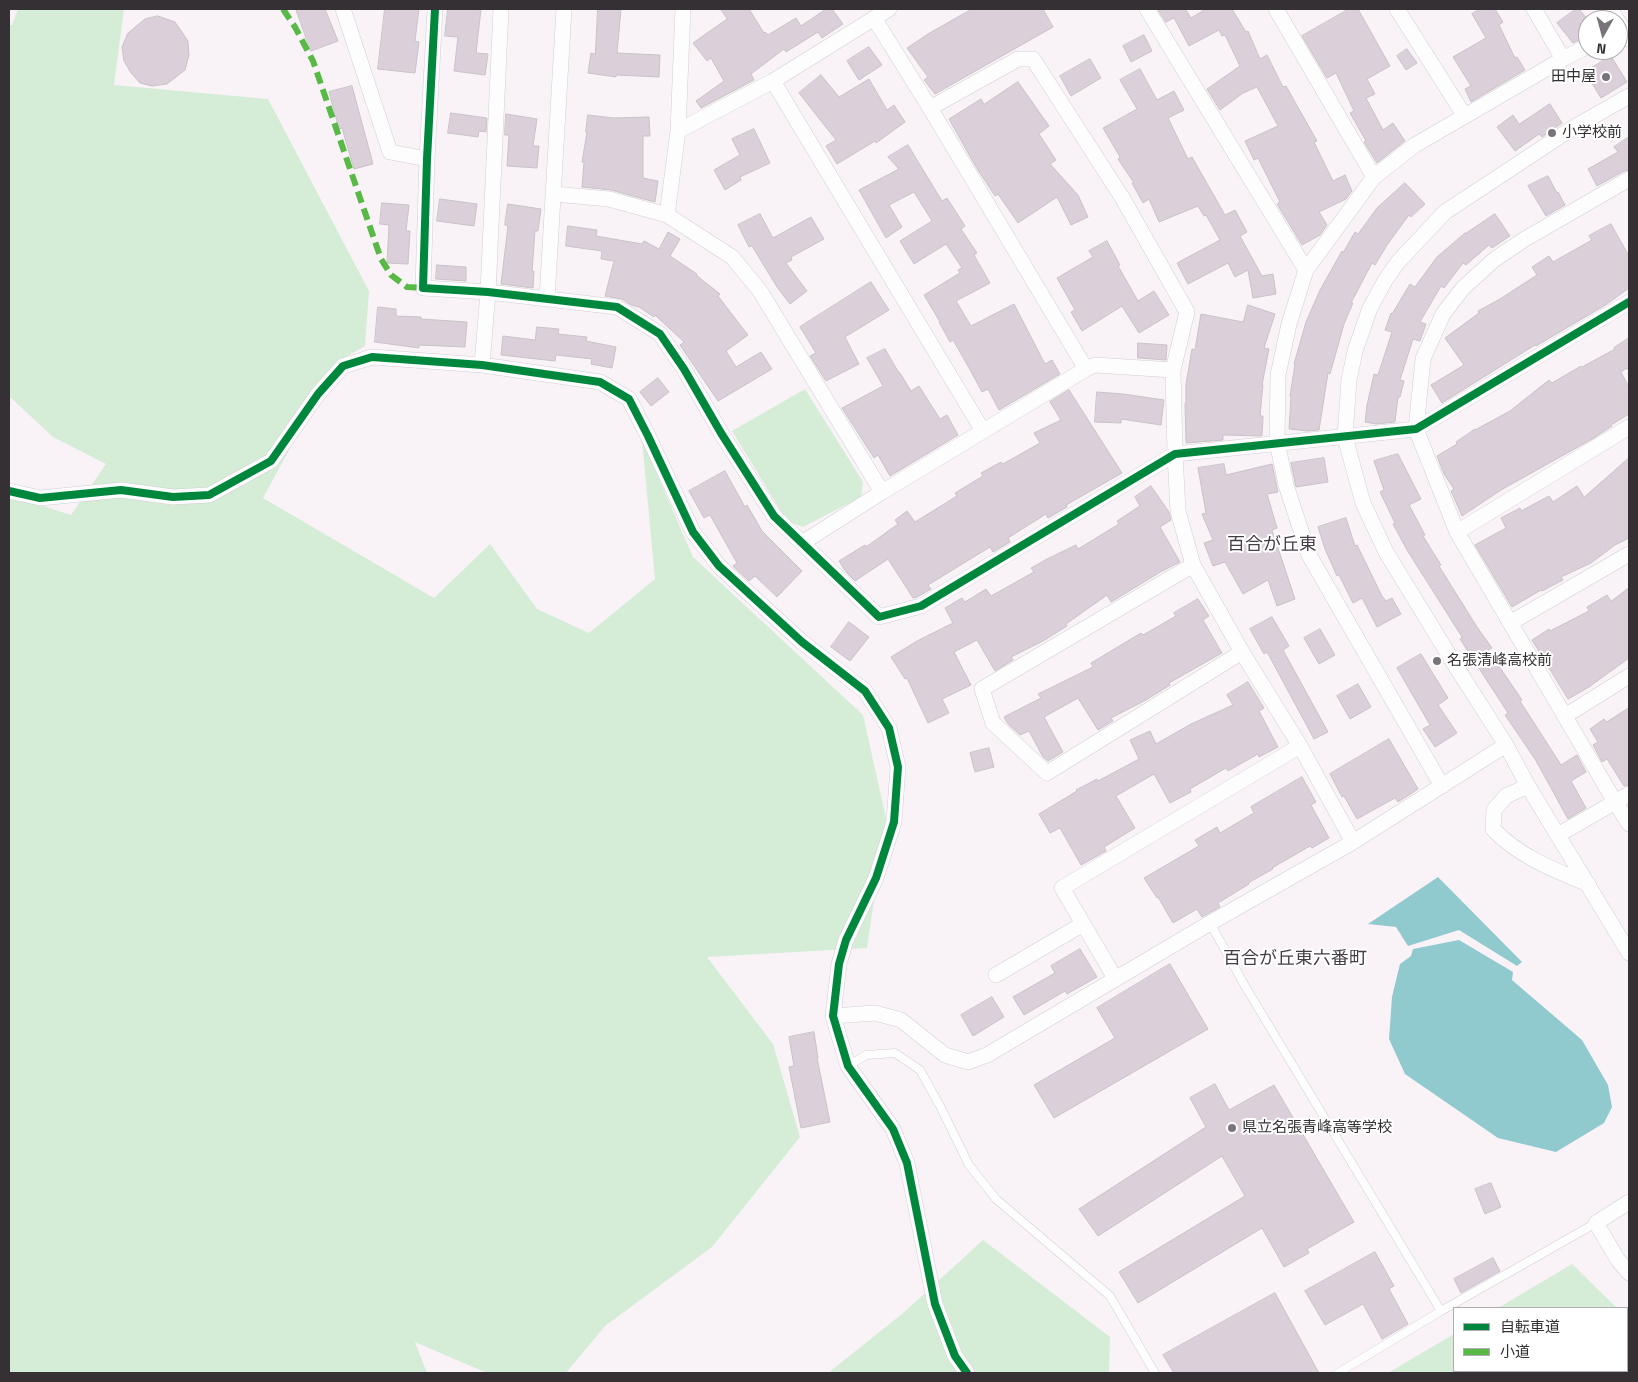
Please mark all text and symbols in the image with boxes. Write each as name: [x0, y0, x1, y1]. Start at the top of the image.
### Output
north arrow: [1578, 10, 1628, 60]
text: N: [1595, 38, 1607, 60]
place label: 田中屋: [1551, 68, 1596, 86]
marker: 田中屋: [1600, 71, 1612, 83]
place label: 小学校前: [1562, 124, 1622, 142]
marker: 小学校前: [1546, 127, 1558, 139]
district label: 百合が丘東: [1227, 535, 1317, 557]
place label: 名張清峰高校前: [1447, 652, 1552, 670]
marker: 名張清峰高校前: [1431, 655, 1443, 667]
district label: 百合が丘東六番町: [1223, 949, 1367, 971]
place label: 県立名張青峰高等学校: [1242, 1119, 1392, 1137]
marker: 県立名張青峰高等学校: [1226, 1122, 1238, 1134]
legend: [1453, 1307, 1628, 1372]
text: 自転車道: [1500, 1315, 1560, 1338]
text: 小道: [1500, 1340, 1530, 1363]

